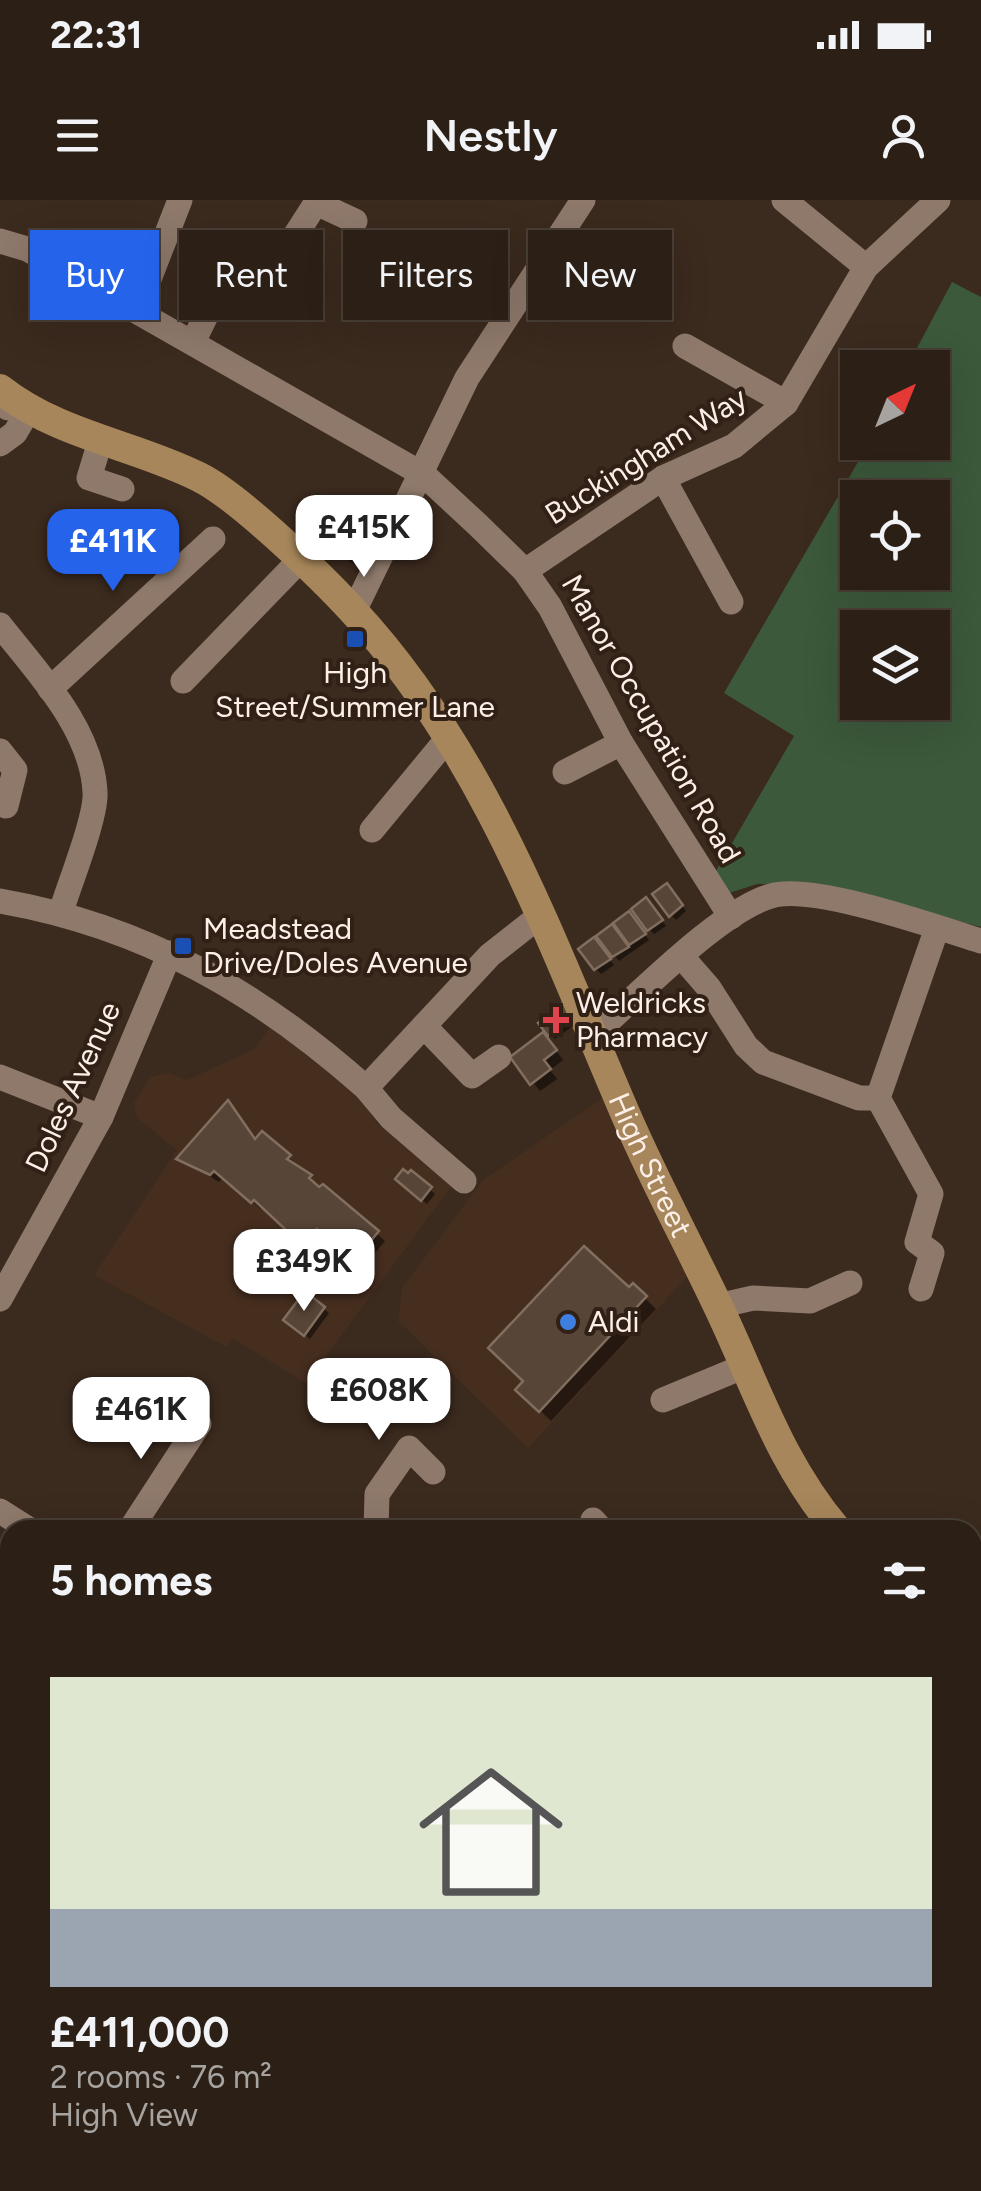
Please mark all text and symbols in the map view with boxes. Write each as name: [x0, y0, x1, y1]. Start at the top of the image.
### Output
text: 22:31: [50, 12, 143, 58]
icon: menu: [50, 108, 105, 163]
text: Nestly: [424, 108, 557, 162]
icon: person: [876, 108, 931, 163]
chip: Buy: [30, 230, 159, 320]
chip: Rent: [179, 230, 323, 320]
chip: Filters: [343, 230, 508, 320]
chip: New: [528, 230, 672, 320]
north arrow: [840, 350, 950, 460]
map controls: [840, 350, 950, 720]
street label: Buckingham Way: [538, 379, 753, 532]
button: locate: [840, 480, 950, 590]
pin: £415K: [294, 495, 434, 580]
text: £415K: [318, 508, 410, 546]
pin: £411K: [43, 509, 183, 594]
text: £411K: [69, 522, 157, 560]
street label: Manor Occupation Road: [554, 568, 749, 870]
button: layers: [840, 610, 950, 720]
marker: High Street/Summer Lane: [344, 628, 366, 650]
place label: High Street/Summer Lane: [215, 654, 495, 725]
place label: Meadstead Drive/Doles Avenue: [203, 910, 468, 981]
marker: Meadstead Drive/Doles Avenue: [172, 935, 194, 957]
place label: Weldricks Pharmacy: [576, 984, 708, 1055]
street label: Doles Avenue: [17, 996, 128, 1178]
marker: Weldricks Pharmacy: [545, 1009, 567, 1031]
street label: High Street: [601, 1087, 700, 1243]
pin: £349K: [234, 1229, 374, 1314]
text: £349K: [256, 1242, 352, 1280]
place label: Aldi: [588, 1303, 639, 1340]
marker: Aldi: [557, 1311, 579, 1333]
pin: £608K: [309, 1358, 449, 1443]
text: £608K: [329, 1371, 429, 1409]
pin: £461K: [71, 1377, 211, 1462]
text: £461K: [95, 1390, 187, 1428]
icon: filters: [877, 1553, 932, 1608]
text: 5 homes: [50, 1555, 212, 1606]
icon: home: [401, 1742, 581, 1922]
text: £411,000: [50, 2007, 229, 2058]
text: 2 rooms · 76 m²: [50, 2058, 272, 2096]
text: High View: [50, 2096, 198, 2134]

